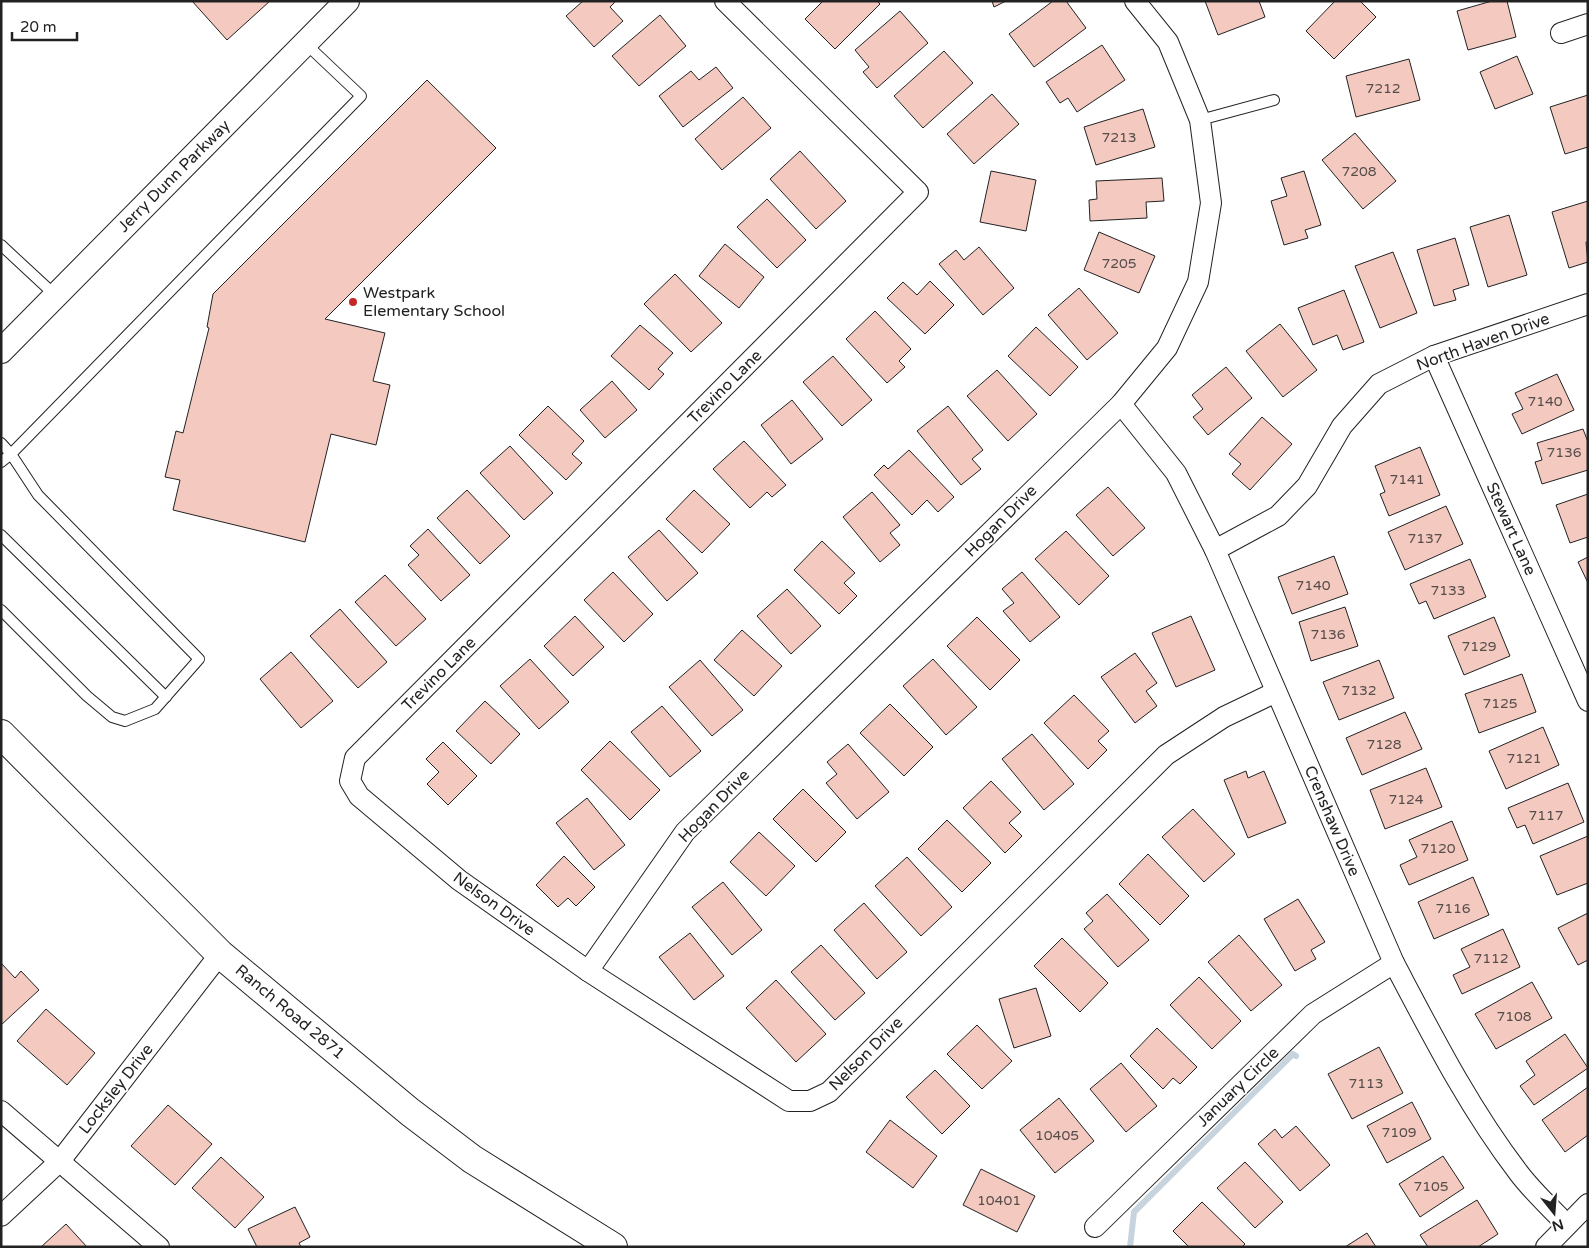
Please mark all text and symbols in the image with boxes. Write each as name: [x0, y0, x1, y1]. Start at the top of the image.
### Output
scale bar: [12, 10, 78, 42]
text: 20 m: [20, 18, 57, 36]
house number: 7212: [1365, 80, 1401, 97]
street label: Jerry Dunn Parkway: [114, 115, 235, 236]
house number: 7213: [1101, 129, 1137, 146]
house number: 7208: [1341, 163, 1377, 180]
house number: 7205: [1101, 255, 1137, 272]
place label: Westpark Elementary School: [363, 283, 505, 321]
marker: Westpark Elementary School: [347, 296, 359, 308]
street label: North Haven Drive: [1414, 309, 1552, 375]
street label: Trevino Lane: [684, 346, 766, 428]
house number: 7140: [1527, 393, 1563, 410]
house number: 7136: [1546, 444, 1582, 461]
house number: 7141: [1389, 471, 1425, 488]
street label: Stewart Lane: [1482, 479, 1540, 579]
street label: Hogan Drive: [961, 481, 1041, 561]
house number: 7137: [1407, 530, 1443, 547]
house number: 7140: [1295, 577, 1331, 594]
house number: 7133: [1430, 582, 1466, 599]
house number: 7136: [1310, 626, 1346, 643]
street label: Trevino Lane: [398, 633, 480, 715]
house number: 7129: [1461, 638, 1497, 655]
house number: 7132: [1341, 682, 1377, 699]
house number: 7125: [1482, 695, 1518, 712]
house number: 7128: [1366, 736, 1402, 753]
house number: 7121: [1506, 750, 1542, 767]
street label: Crenshaw Drive: [1300, 763, 1364, 879]
street label: Hogan Drive: [674, 765, 754, 847]
house number: 7124: [1388, 791, 1424, 808]
house number: 7117: [1528, 807, 1564, 824]
house number: 7120: [1420, 840, 1456, 857]
street label: Nelson Drive: [449, 868, 539, 940]
house number: 7116: [1435, 900, 1471, 917]
house number: 7112: [1473, 950, 1509, 967]
street label: Ranch Road 2871: [231, 960, 349, 1064]
house number: 7108: [1496, 1008, 1532, 1025]
street label: Nelson Drive: [825, 1013, 907, 1095]
street label: Locksley Drive: [75, 1040, 157, 1138]
street label: January Circle: [1193, 1043, 1283, 1131]
house number: 7113: [1348, 1075, 1384, 1092]
house number: 7109: [1381, 1124, 1417, 1141]
house number: 10405: [1035, 1127, 1079, 1144]
house number: 7105: [1413, 1178, 1449, 1195]
north arrow: [1529, 1188, 1579, 1238]
house number: 10401: [977, 1192, 1021, 1209]
text: N: [1550, 1215, 1566, 1235]

